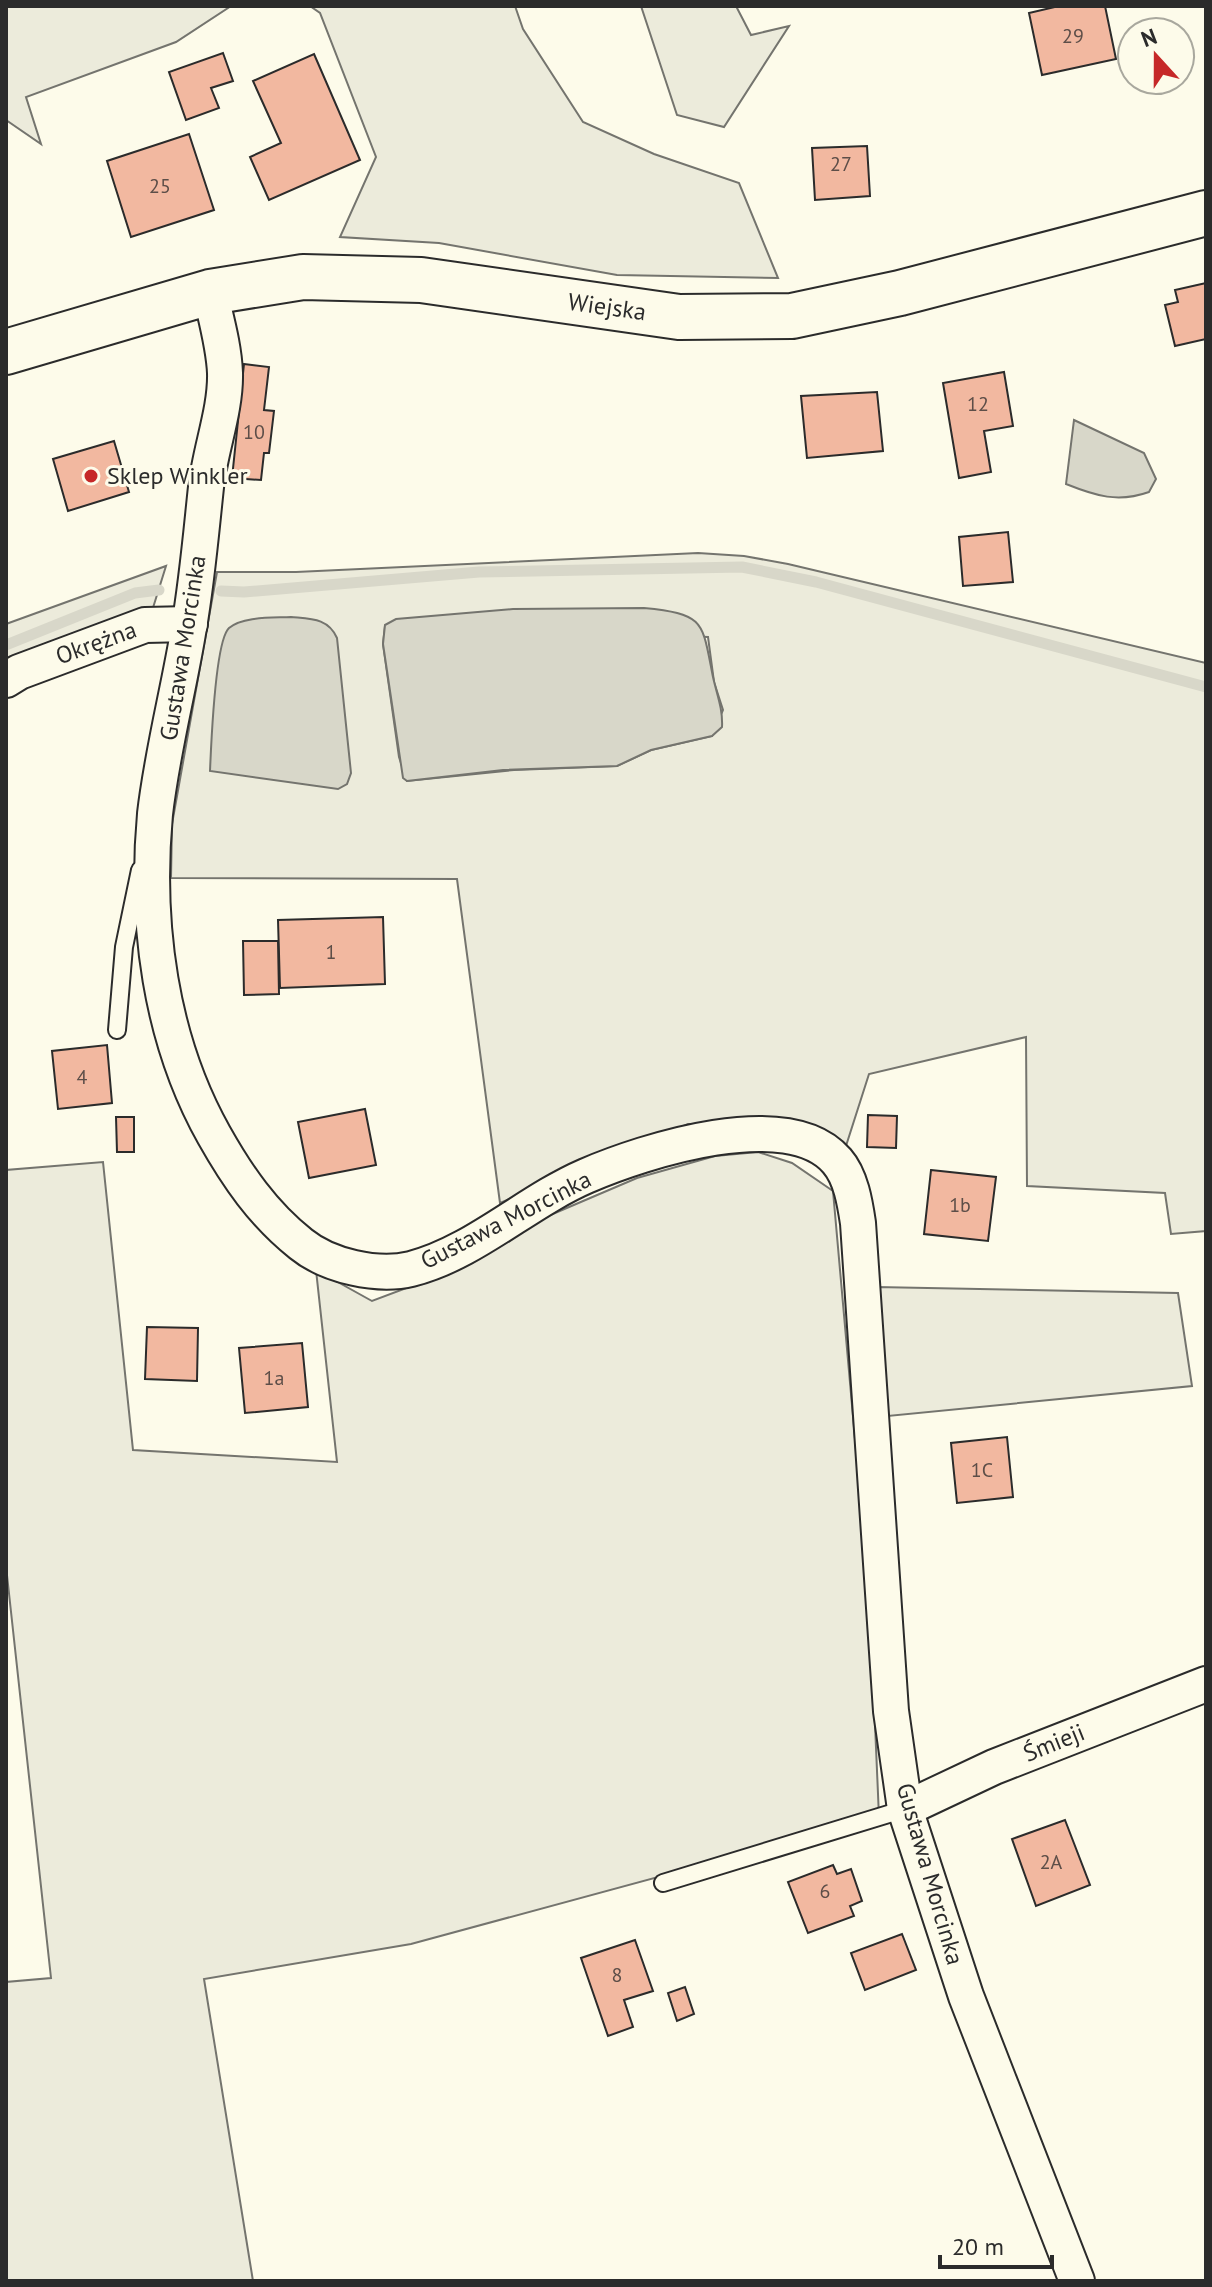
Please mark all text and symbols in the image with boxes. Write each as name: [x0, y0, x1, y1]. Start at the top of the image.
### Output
north arrow: [1116, 16, 1196, 96]
text: N: [1137, 22, 1161, 53]
house number: 29: [1062, 23, 1084, 49]
house number: 27: [830, 151, 852, 177]
house number: 25: [149, 173, 171, 199]
street label: Wiejska: [566, 286, 648, 327]
house number: 12: [967, 391, 989, 417]
house number: 10: [243, 419, 265, 445]
place label: Sklep Winkler: [107, 460, 248, 491]
marker: Sklep Winkler: [82, 467, 100, 485]
street label: Gustawa Morcinka: [153, 553, 212, 743]
street label: Okrężna: [51, 614, 140, 671]
house number: 1: [326, 939, 336, 965]
house number: 4: [77, 1064, 88, 1090]
street label: Gustawa Morcinka: [415, 1163, 596, 1276]
house number: 1b: [949, 1192, 971, 1218]
house number: 1a: [264, 1365, 284, 1391]
house number: 1C: [971, 1457, 993, 1483]
street label: Śmieji: [1018, 1716, 1089, 1769]
street label: Gustawa Morcinka: [890, 1779, 971, 1968]
house number: 2A: [1040, 1849, 1063, 1875]
house number: 6: [820, 1878, 830, 1904]
house number: 8: [612, 1962, 622, 1988]
scale bar: [940, 2219, 1052, 2269]
text: 20 m: [952, 2231, 1004, 2262]

